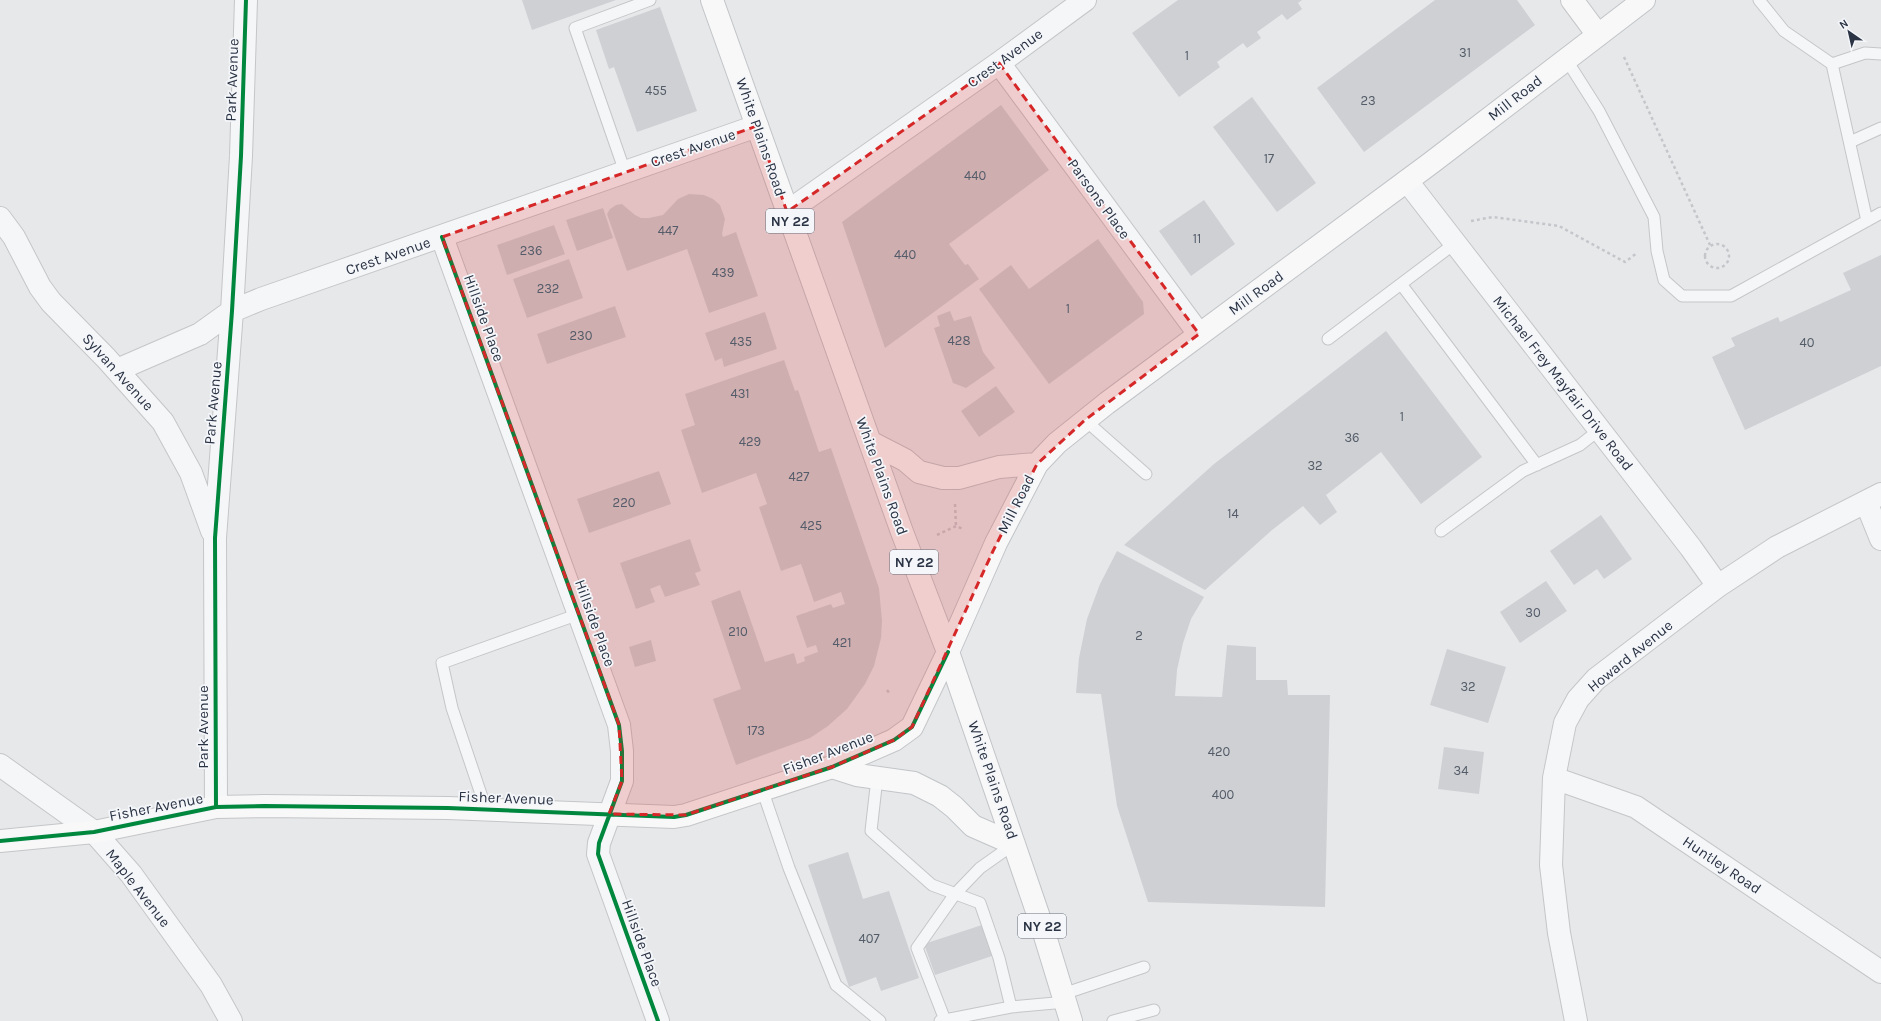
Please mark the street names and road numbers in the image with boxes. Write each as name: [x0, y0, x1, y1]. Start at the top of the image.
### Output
street label: Crest Avenue: [964, 25, 1046, 91]
street label: Park Avenue: [222, 38, 242, 122]
street label: Mill Road: [1484, 71, 1546, 125]
street label: White Plains Road: [732, 75, 790, 199]
street label: Crest Avenue: [648, 125, 738, 171]
street label: Parsons Place: [1064, 155, 1134, 243]
road number: NY 22: [766, 209, 814, 233]
street label: Crest Avenue: [343, 233, 433, 279]
street label: Mill Road: [1225, 267, 1287, 319]
street label: Hillside Place: [460, 272, 508, 364]
street label: Michael Frey Mayfair Drive Road: [1489, 292, 1637, 474]
street label: Sylvan Avenue: [79, 330, 157, 414]
street label: Park Avenue: [200, 361, 226, 445]
street label: White Plains Road: [852, 415, 912, 537]
street label: Mill Road: [994, 472, 1038, 536]
road number: NY 22: [890, 550, 938, 574]
street label: Hillside Place: [571, 577, 619, 669]
street label: Howard Avenue: [1584, 616, 1676, 696]
street label: Park Avenue: [194, 685, 212, 769]
street label: White Plains Road: [964, 718, 1022, 842]
street label: Fisher Avenue: [780, 728, 876, 778]
street label: Fisher Avenue: [458, 787, 554, 809]
street label: Fisher Avenue: [107, 789, 205, 825]
street label: Huntley Road: [1679, 832, 1765, 898]
street label: Maple Avenue: [102, 845, 174, 931]
street label: Hillside Place: [618, 897, 666, 989]
road number: NY 22: [1018, 914, 1066, 938]

